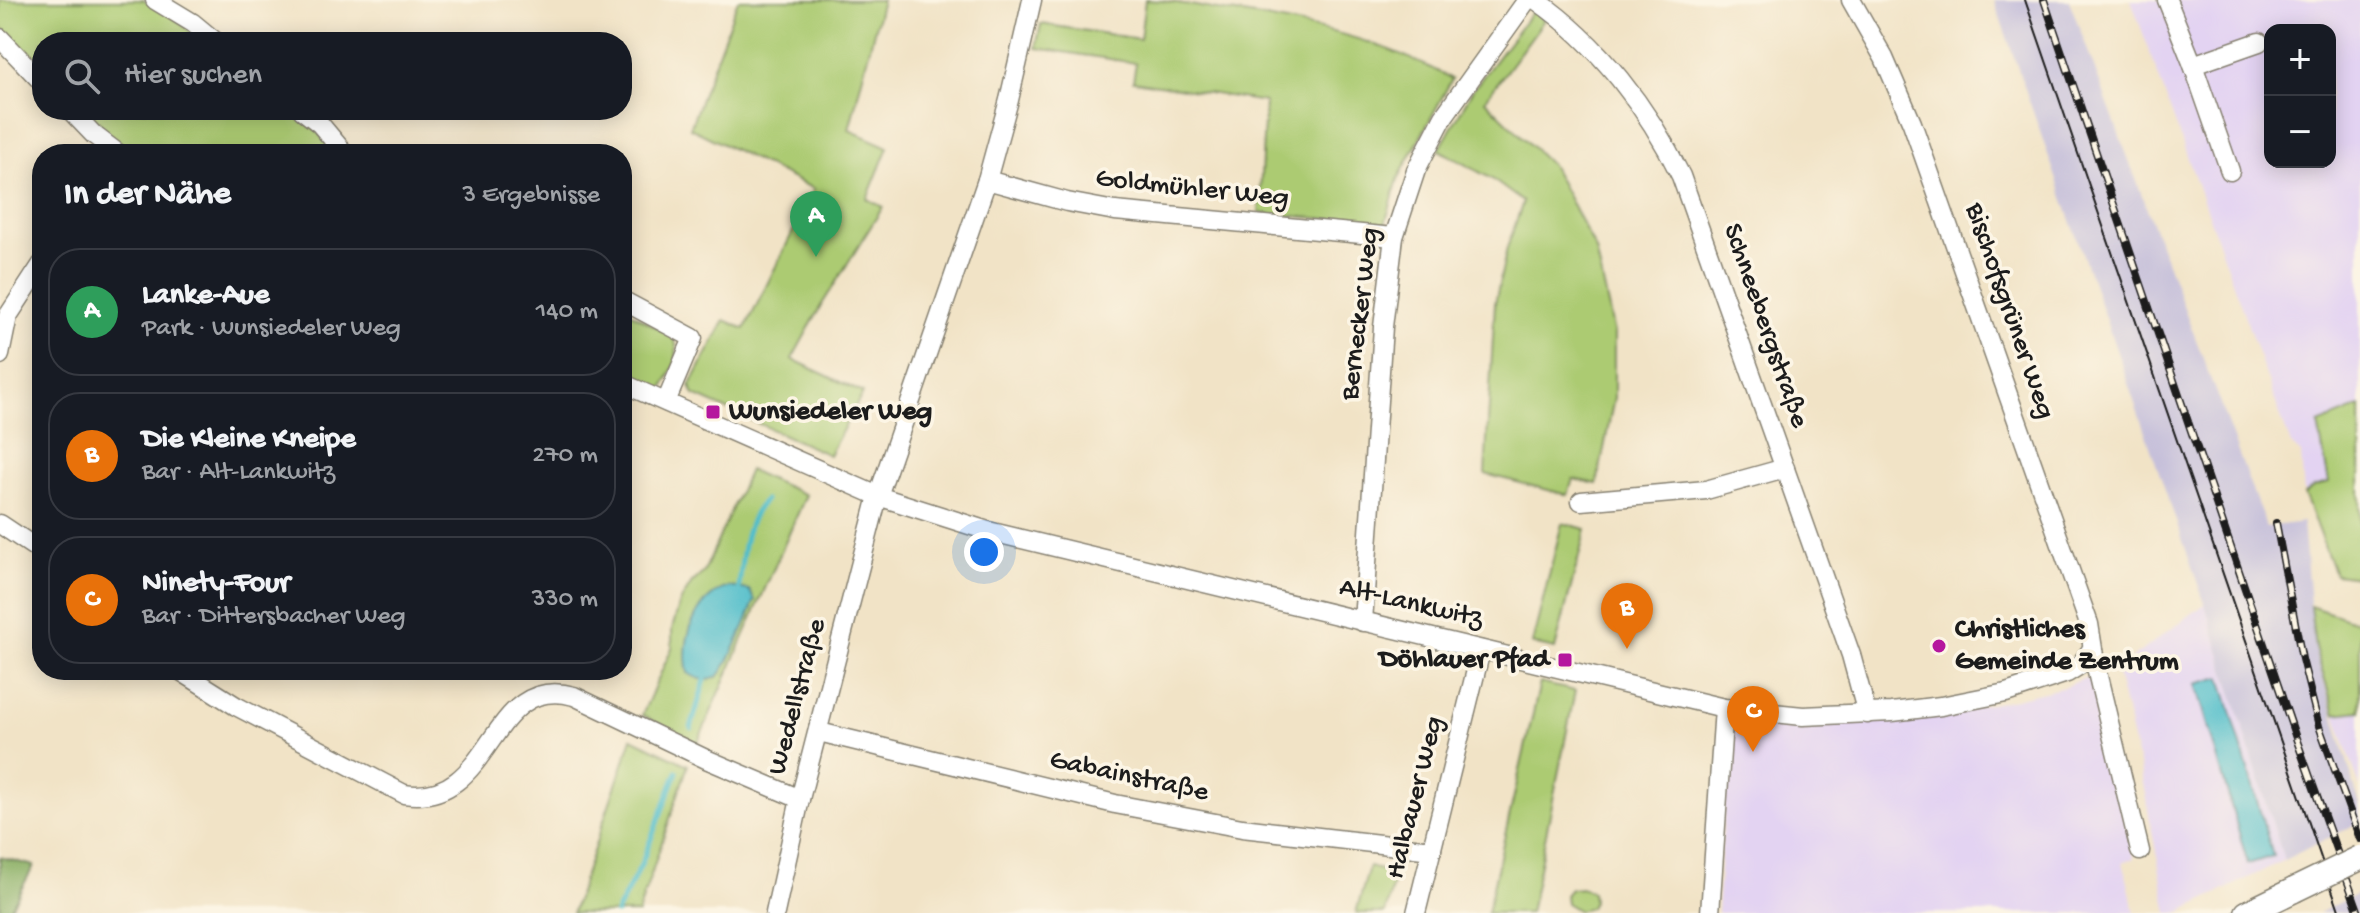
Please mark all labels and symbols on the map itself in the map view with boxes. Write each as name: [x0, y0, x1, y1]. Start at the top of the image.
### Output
street label: Goldmühler Weg: [1094, 162, 1290, 216]
pin: A: [790, 191, 842, 257]
street label: Bischofsgrüner Weg: [1956, 198, 2061, 423]
street label: Schneebergstraße: [1715, 220, 1816, 433]
street label: Bernecker Weg: [1334, 226, 1388, 403]
place label: Wunsiedeler Weg: [728, 396, 932, 429]
marker: Wunsiedeler Weg: [704, 403, 722, 421]
your location: [964, 532, 1004, 572]
street label: Alt-Lankwitz: [1336, 571, 1487, 637]
pin: B: [1601, 583, 1653, 649]
place label: Christliches Gemeinde Zentrum: [1955, 614, 2179, 679]
street label: Wedellstraße: [761, 615, 835, 779]
marker: Christliches Gemeinde Zentrum: [1930, 637, 1948, 655]
place label: Döhlauer Pfad: [1376, 644, 1552, 677]
marker: Döhlauer Pfad: [1556, 651, 1574, 669]
pin: C: [1727, 686, 1779, 752]
street label: Halbauer Weg: [1380, 713, 1452, 883]
street label: Gabainstraße: [1047, 744, 1212, 810]

